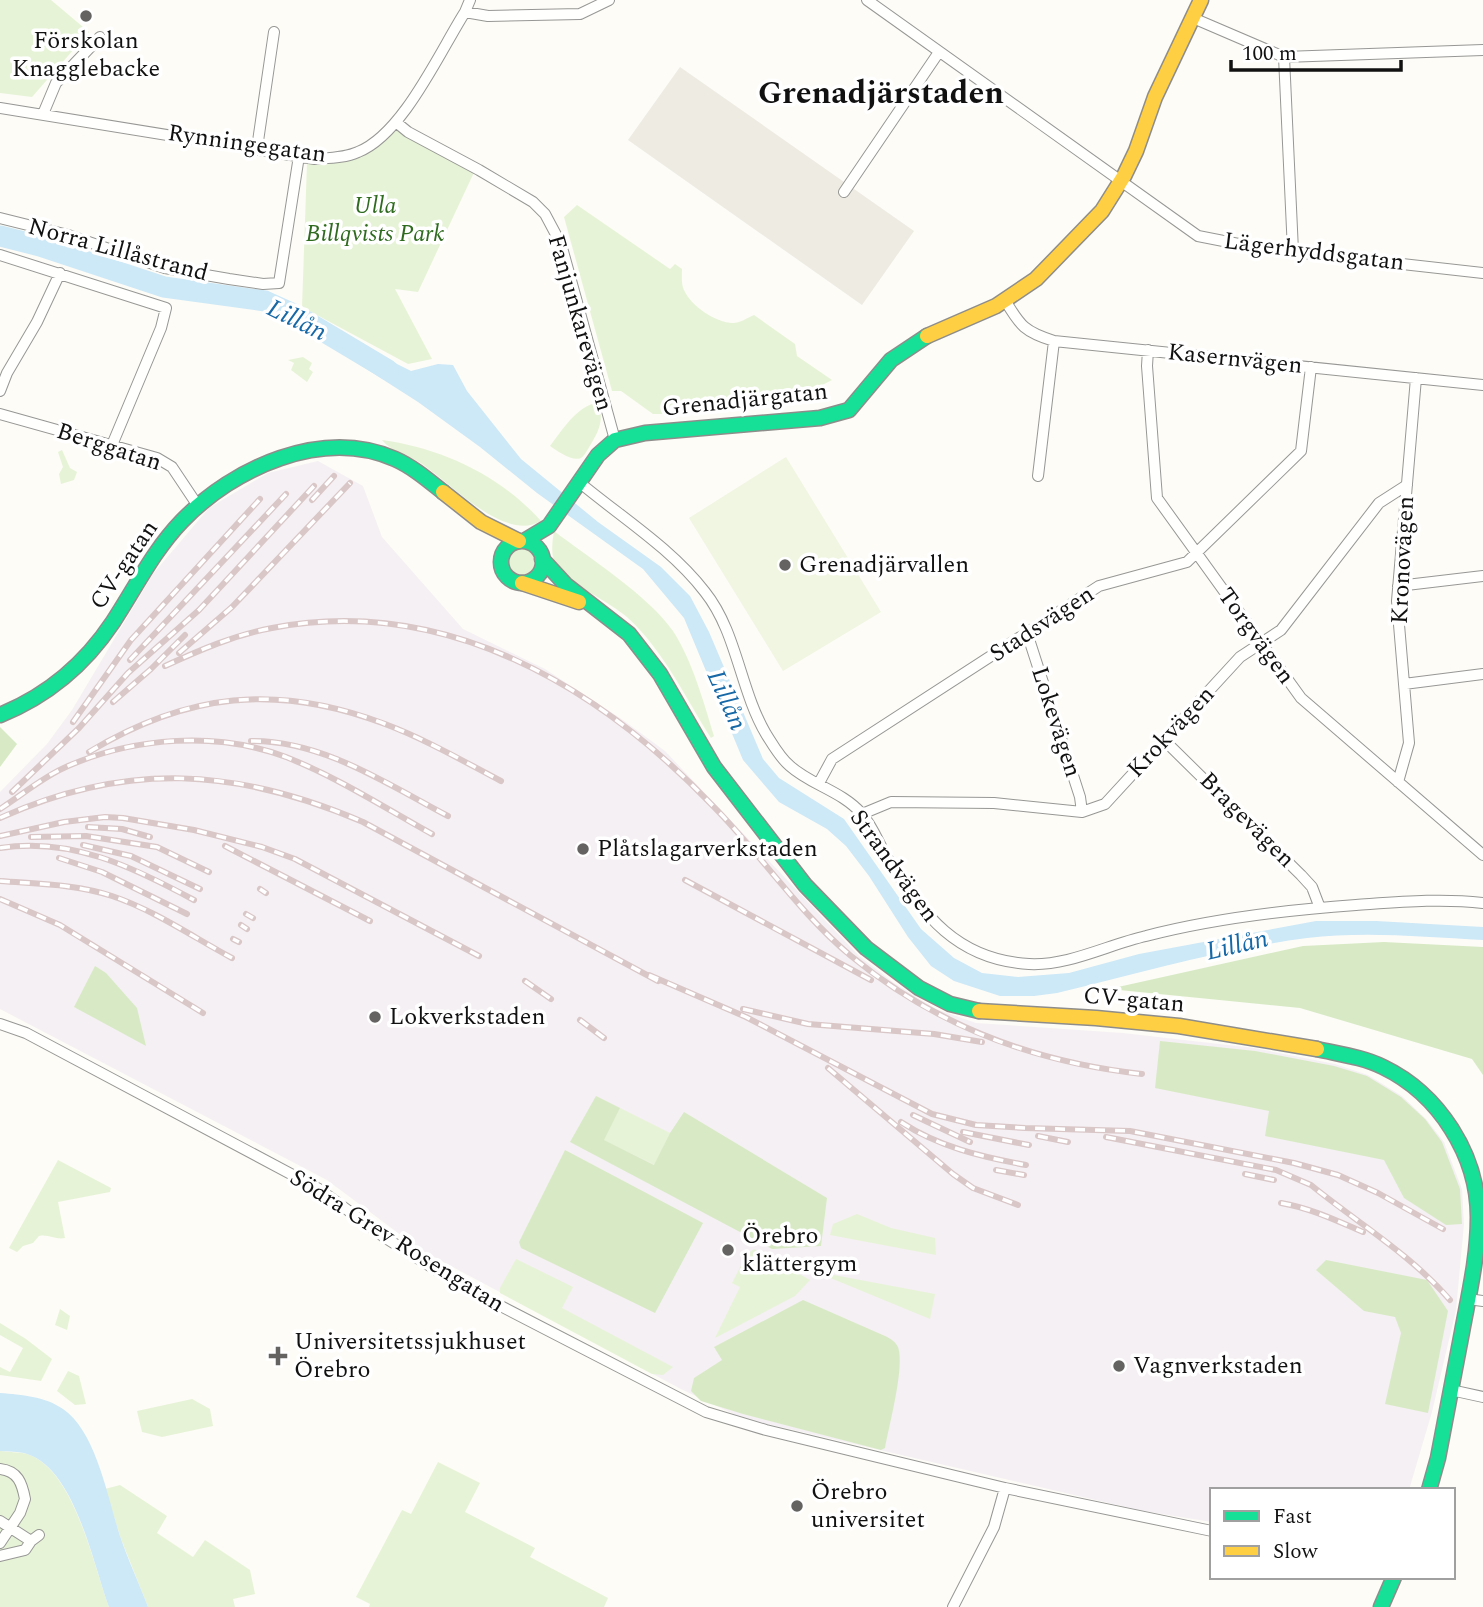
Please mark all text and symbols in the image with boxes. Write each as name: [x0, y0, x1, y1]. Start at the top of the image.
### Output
marker: Förskolan Knagglebacke: [78, 8, 94, 24]
place label: Förskolan Knagglebacke: [12, 23, 160, 87]
scale bar: [1231, 28, 1401, 72]
text: 100 m: [1242, 38, 1297, 70]
district label: Grenadjärstaden: [758, 69, 1004, 118]
street label: Rynningegatan: [165, 115, 329, 173]
park label: Ulla Billqvists Park: [305, 188, 445, 252]
street label: Norra Lillåstrand: [24, 209, 212, 291]
street label: Lägerhyddsgatan: [1222, 223, 1406, 281]
street label: Fanjunkarevägen: [538, 230, 622, 416]
water label: Lillån: [260, 288, 334, 352]
street label: Kasernvägen: [1166, 334, 1304, 384]
street label: Grenadjärgatan: [660, 373, 830, 427]
street label: Berggatan: [52, 413, 166, 481]
street label: Kronovägen: [1382, 495, 1424, 625]
street label: CV-gatan: [81, 513, 167, 617]
place label: Grenadjärvallen: [799, 547, 969, 583]
marker: Grenadjärvallen: [777, 557, 793, 573]
street label: Stadsvägen: [982, 577, 1102, 671]
street label: Torgvägen: [1208, 580, 1304, 692]
street label: Lokevägen: [1021, 662, 1091, 782]
water label: Lillån: [696, 663, 758, 737]
street label: Krokvägen: [1119, 678, 1223, 786]
street label: Bragevägen: [1191, 764, 1303, 876]
street label: Strandvägen: [841, 802, 947, 930]
place label: Plåtslagarverkstaden: [597, 831, 818, 867]
marker: Plåtslagarverkstaden: [575, 841, 591, 857]
water label: Lillån: [1202, 918, 1272, 972]
street label: CV-gatan: [1082, 978, 1186, 1022]
place label: Lokverkstaden: [389, 999, 545, 1035]
marker: Lokverkstaden: [367, 1009, 383, 1025]
street label: Södra Grev Rosengatan: [282, 1160, 512, 1322]
place label: Örebro klättergym: [742, 1218, 857, 1282]
marker: Örebro klättergym: [720, 1242, 736, 1258]
place label: Universitetssjukhuset Örebro: [294, 1324, 526, 1388]
marker: Universitetssjukhuset Örebro: [268, 1346, 288, 1366]
place label: Vagnverkstaden: [1133, 1348, 1303, 1384]
marker: Vagnverkstaden: [1111, 1358, 1127, 1374]
place label: Örebro universitet: [811, 1474, 925, 1538]
legend: [1210, 1488, 1455, 1579]
marker: Örebro universitet: [789, 1498, 805, 1514]
text: Fast: [1273, 1501, 1312, 1533]
text: Slow: [1273, 1536, 1319, 1568]

